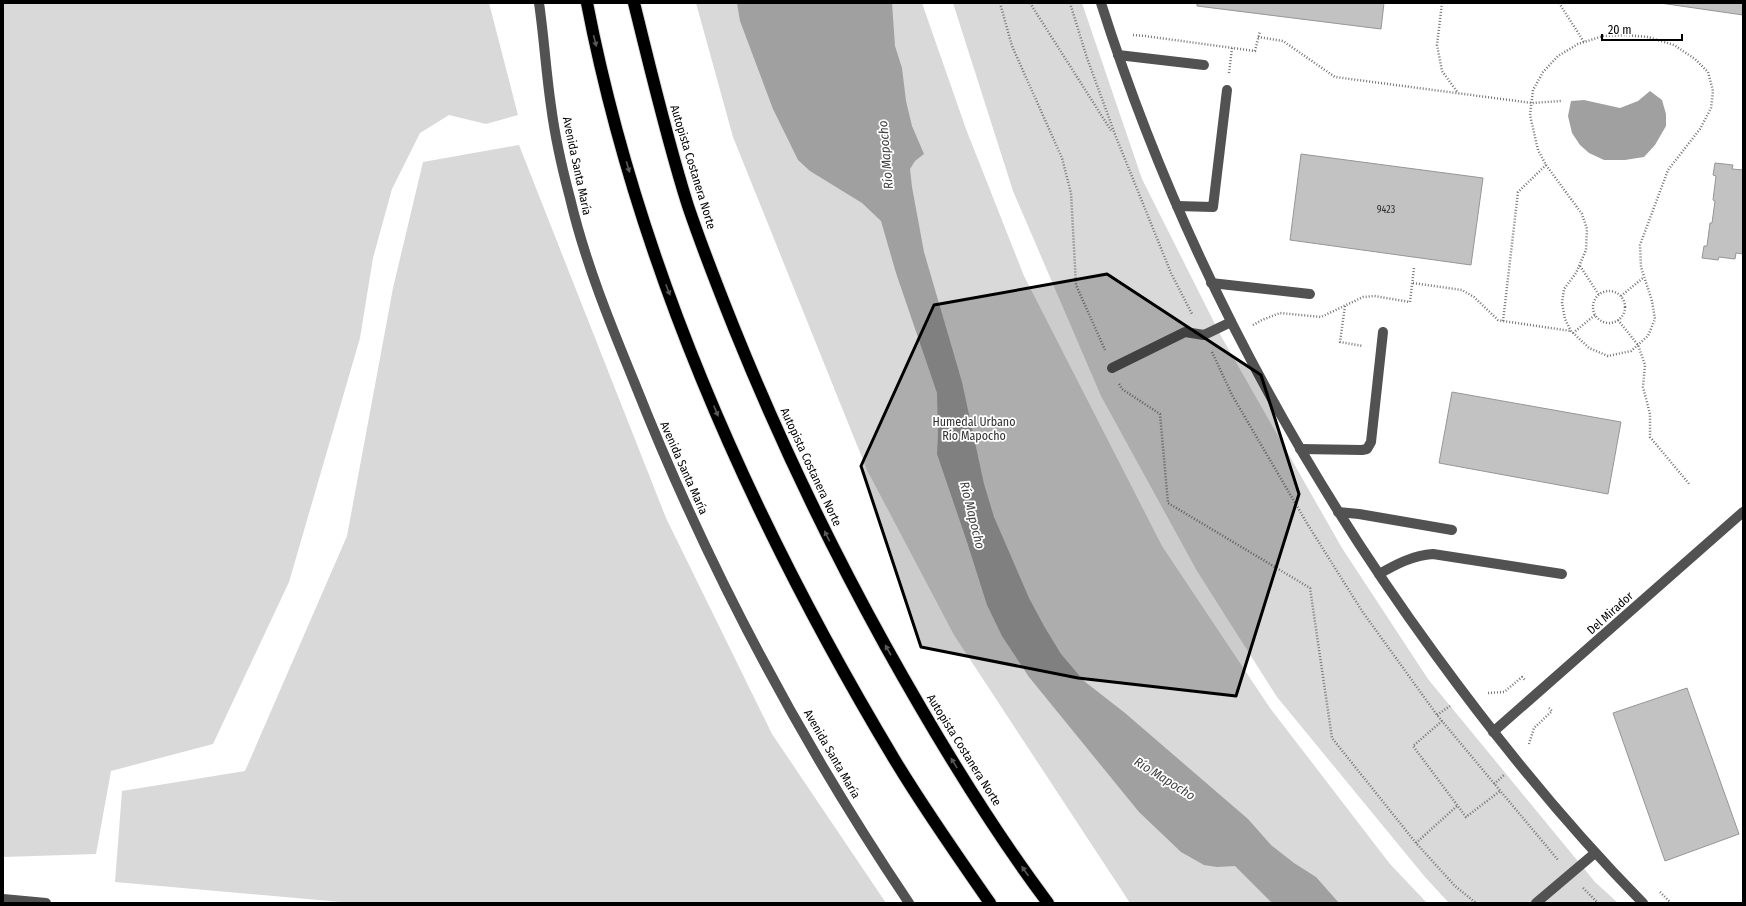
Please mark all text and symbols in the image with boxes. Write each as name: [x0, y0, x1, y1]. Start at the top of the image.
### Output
scale bar: [1602, 16, 1682, 42]
text: 20 m: [1608, 23, 1632, 37]
one-way arrow: [592, 35, 598, 47]
street label: Autopista Costanera Norte: [667, 103, 719, 231]
street label: Avenida Santa María: [560, 116, 594, 217]
water label: Río Mapocho: [875, 120, 896, 190]
one-way arrow: [625, 161, 631, 173]
house number: 9423: [1377, 204, 1396, 216]
one-way arrow: [666, 285, 672, 297]
one-way arrow: [713, 406, 719, 417]
street label: Autopista Costanera Norte: [777, 406, 845, 528]
park label: Humedal Urbano Río Mapocho: [933, 415, 1015, 443]
street label: Avenida Santa María: [657, 419, 711, 517]
water label: Río Mapocho: [957, 480, 988, 551]
one-way arrow: [824, 530, 830, 541]
street label: Del Mirador: [1584, 588, 1636, 637]
one-way arrow: [885, 645, 892, 656]
street label: Autopista Costanera Norte: [924, 692, 1004, 808]
street label: Avenida Santa María: [801, 707, 863, 801]
water label: Río Mapocho: [1132, 754, 1198, 803]
one-way arrow: [950, 757, 957, 769]
one-way arrow: [1021, 866, 1029, 876]

